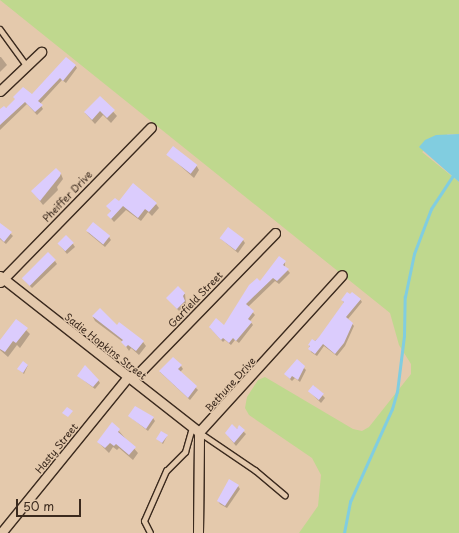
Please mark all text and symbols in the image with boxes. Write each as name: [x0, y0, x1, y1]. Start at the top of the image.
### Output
street label: Pheiffer Drive: [40, 168, 94, 224]
street label: Garfield Street: [165, 269, 225, 329]
street label: Sadie Hopkins Street: [63, 310, 149, 382]
street label: Bethune Drive: [203, 354, 257, 414]
street label: Hasty Street: [32, 420, 80, 476]
scale bar: [18, 491, 83, 517]
text: 50 m: [23, 497, 54, 515]

